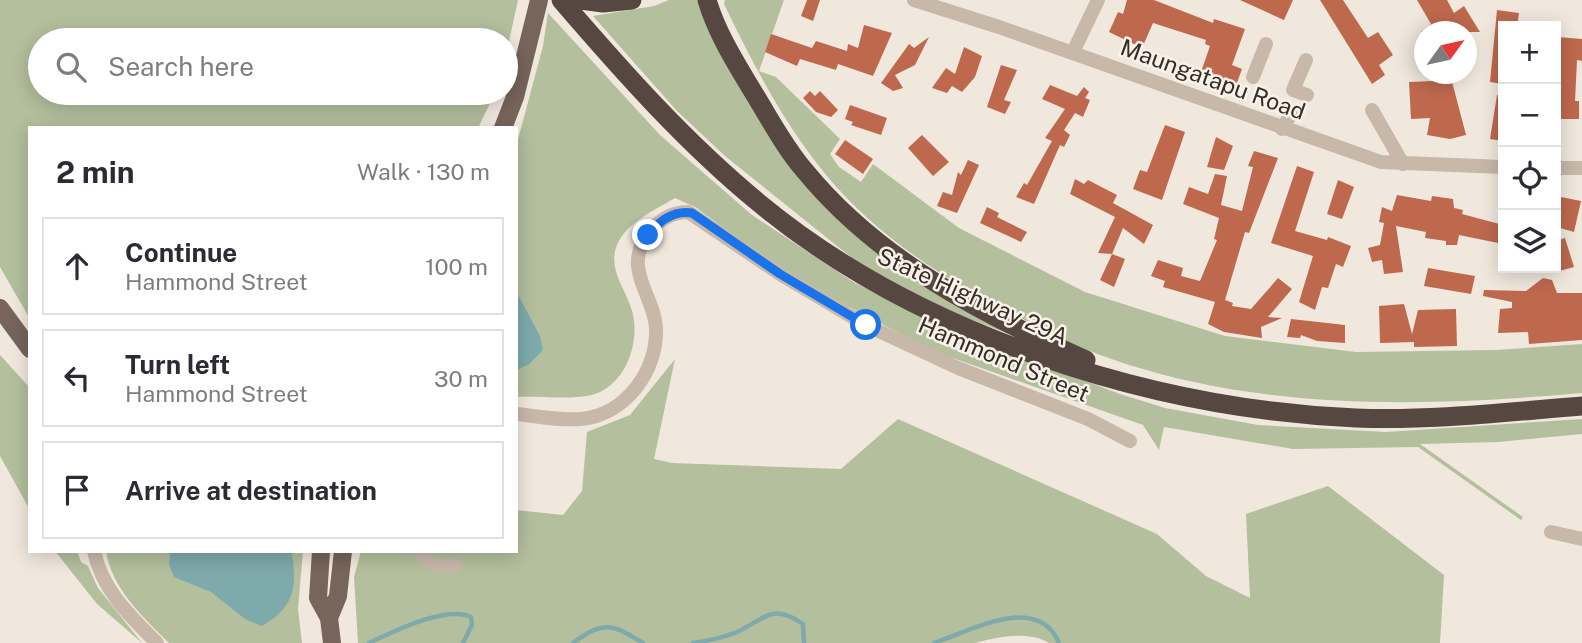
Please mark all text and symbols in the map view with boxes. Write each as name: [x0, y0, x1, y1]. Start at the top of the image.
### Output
north arrow: [1414, 21, 1477, 84]
map controls: [1498, 21, 1561, 273]
button: +: [1498, 21, 1561, 84]
search box: [28, 28, 518, 105]
street label: Maungatapu Road: [1117, 33, 1309, 125]
icon: search: [52, 48, 90, 86]
text: Search here: [108, 51, 254, 82]
button: −: [1498, 84, 1561, 147]
button: locate: [1498, 147, 1561, 210]
text: 2 min: [56, 154, 135, 190]
text: Walk · 130 m: [357, 158, 490, 185]
button: layers: [1498, 210, 1561, 273]
route end: [632, 219, 663, 250]
text: Continue: [125, 237, 237, 268]
street label: State Highway 29A: [873, 242, 1073, 350]
icon: ahead: [58, 247, 96, 285]
text: 100 m: [425, 253, 488, 280]
text: Hammond Street: [125, 268, 308, 295]
route start: [850, 309, 881, 340]
street label: Hammond Street: [915, 311, 1093, 407]
text: Turn left: [125, 349, 230, 380]
icon: left: [58, 359, 96, 397]
text: 30 m: [434, 365, 488, 392]
text: Hammond Street: [125, 380, 308, 407]
icon: arrive: [58, 471, 96, 509]
text: Arrive at destination: [125, 475, 377, 506]

